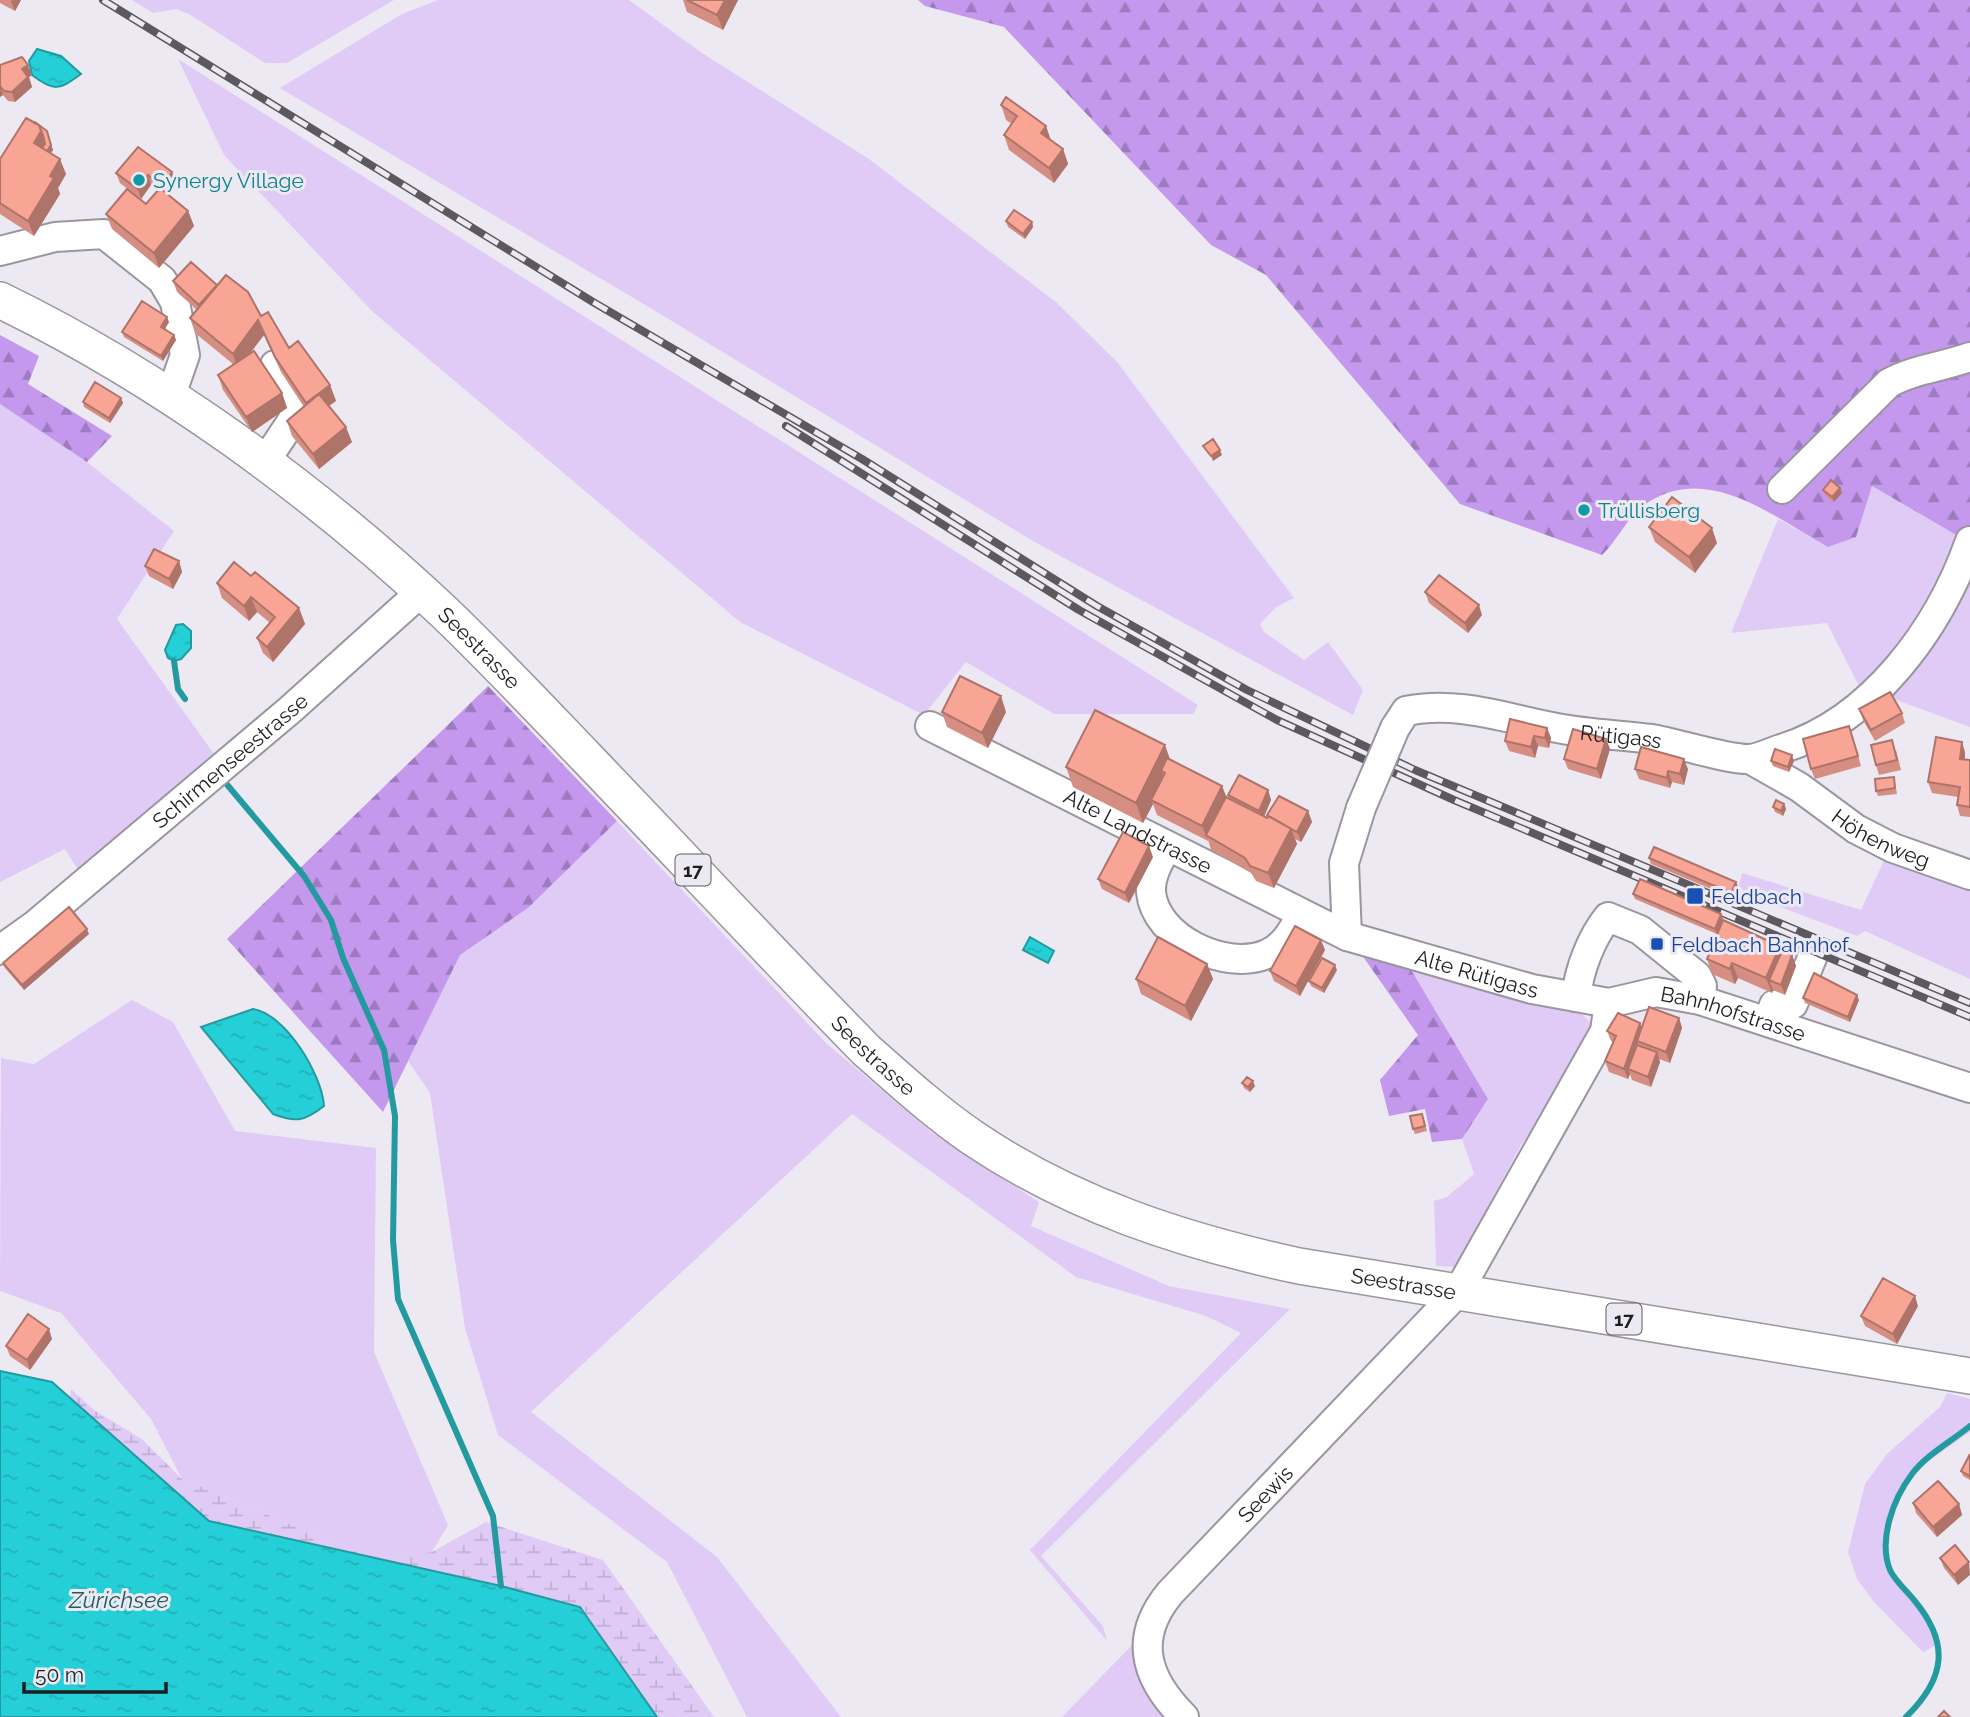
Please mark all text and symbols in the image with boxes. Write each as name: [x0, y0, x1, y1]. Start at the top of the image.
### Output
place label: Synergy Village: [153, 168, 304, 193]
marker: Synergy Village: [131, 172, 147, 188]
place label: Trüllisberg: [1598, 498, 1700, 523]
marker: Trüllisberg: [1576, 502, 1592, 518]
street label: Seestrasse: [433, 601, 526, 694]
street label: Schirmenseestrasse: [147, 688, 313, 833]
street label: Rütigass: [1579, 719, 1664, 753]
street label: Alte Landstrasse: [1060, 783, 1216, 878]
street label: Höhenweg: [1827, 803, 1933, 873]
road number: 17: [676, 855, 710, 886]
place label: Feldbach: [1711, 884, 1802, 909]
marker: Feldbach: [1685, 886, 1705, 906]
place label: Feldbach Bahnhof: [1671, 932, 1850, 957]
marker: Feldbach Bahnhof: [1649, 936, 1665, 952]
street label: Alte Rütigass: [1412, 944, 1540, 1002]
street label: Bahnhofstrasse: [1659, 981, 1809, 1046]
street label: Seestrasse: [826, 1010, 921, 1101]
street label: Seestrasse: [1349, 1262, 1458, 1304]
road number: 17: [1606, 1303, 1642, 1334]
street label: Seewis: [1232, 1460, 1298, 1527]
water label: Zürichsee: [68, 1586, 169, 1613]
scale bar: [24, 1650, 166, 1694]
text: 50 m: [35, 1662, 84, 1687]

